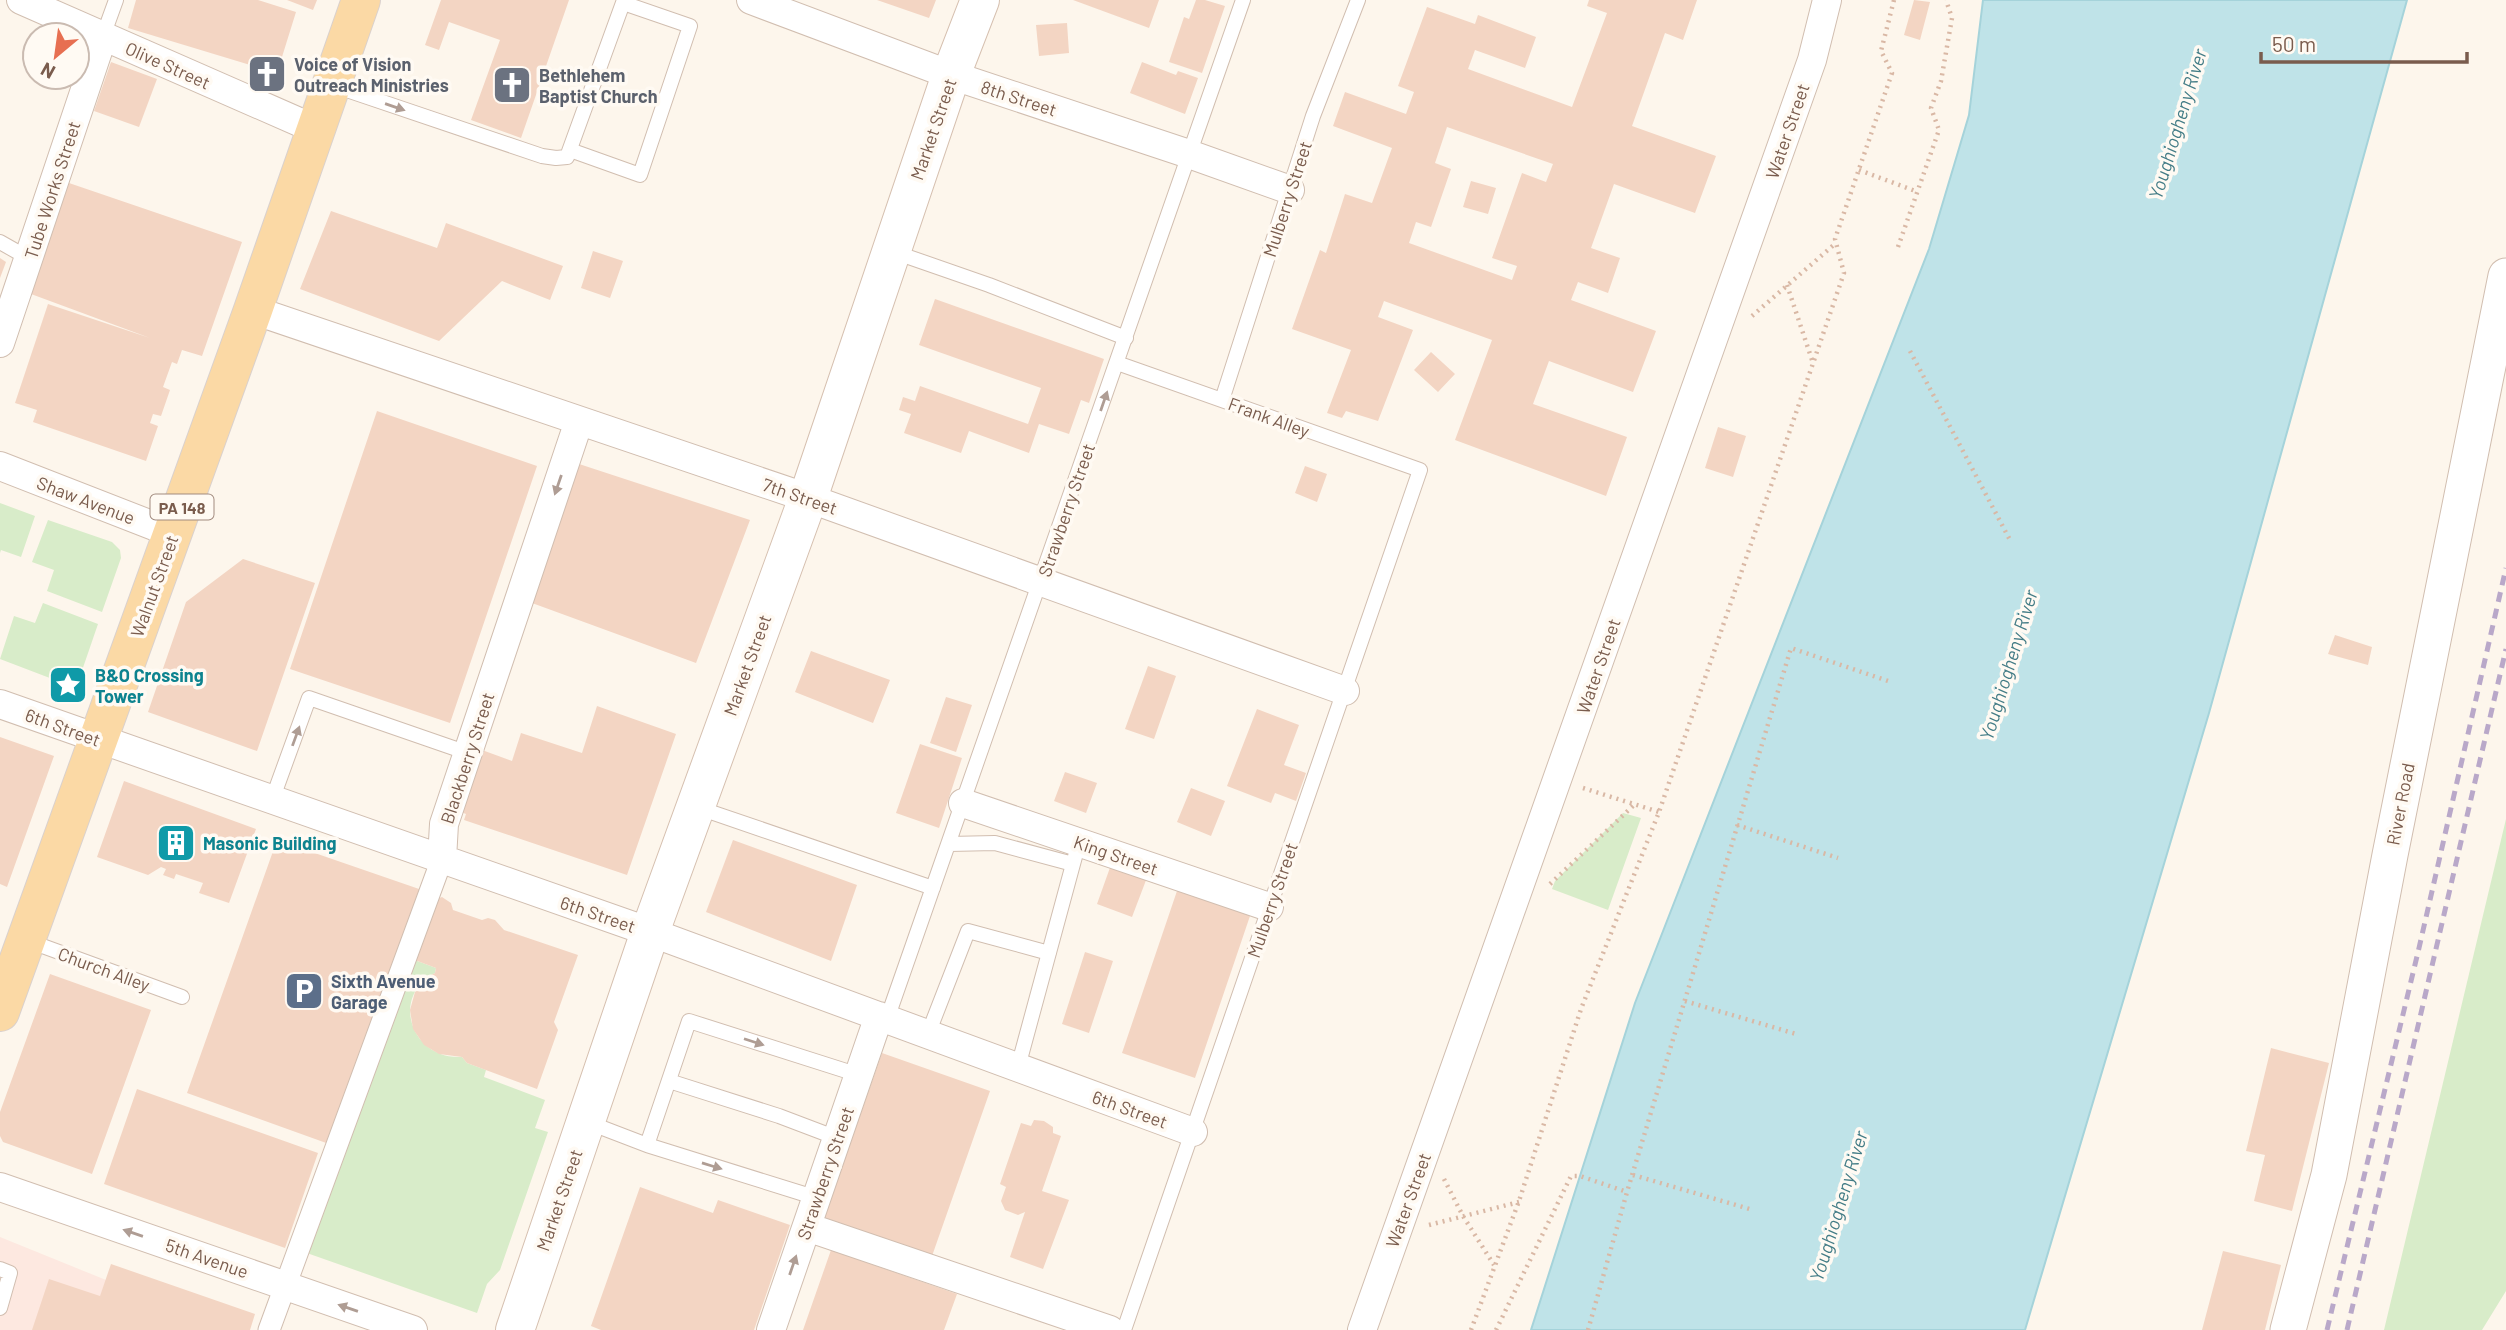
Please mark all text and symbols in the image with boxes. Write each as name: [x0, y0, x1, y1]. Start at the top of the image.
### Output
north arrow: [21, 21, 91, 91]
scale bar: [2261, 21, 2468, 65]
text: 50 m: [2272, 31, 2316, 56]
street label: Olive Street: [122, 37, 214, 93]
water label: Youghiogheny River: [2143, 45, 2211, 202]
church icon: Voice of Vision Outreach Ministries: [246, 53, 288, 95]
place label: Voice of Vision Outreach Ministries: [294, 53, 449, 96]
text: N: [36, 58, 59, 84]
church icon: Bethlehem Baptist Church: [491, 64, 533, 106]
place label: Bethlehem Baptist Church: [539, 64, 658, 107]
street label: Market Street: [905, 75, 961, 183]
street label: 8th Street: [978, 75, 1060, 121]
street label: Water Street: [1760, 81, 1814, 181]
one-way arrow: [385, 102, 406, 112]
street label: Tube Works Street: [19, 118, 85, 262]
street label: Mulberry Street: [1258, 138, 1316, 260]
one-way arrow: [1099, 391, 1110, 412]
street label: Frank Alley: [1225, 392, 1313, 442]
street label: Strawberry Street: [1033, 440, 1099, 580]
street label: Shaw Avenue: [34, 471, 138, 529]
street label: 7th Street: [760, 473, 840, 519]
one-way arrow: [552, 475, 562, 496]
road number: PA 148: [150, 494, 214, 520]
street label: Walnut Street: [125, 532, 183, 640]
water label: Youghiogheny River: [1974, 586, 2042, 743]
street label: Market Street: [719, 611, 775, 719]
street label: Water Street: [1571, 616, 1625, 716]
place icon: B&O Crossing Tower: [47, 664, 89, 706]
place label: B&O Crossing Tower: [95, 664, 204, 707]
street label: Blackberry Street: [435, 689, 499, 827]
street label: 6th Street: [22, 703, 104, 751]
one-way arrow: [290, 725, 301, 746]
street label: River Road: [2381, 761, 2419, 847]
building icon: Masonic Building: [155, 822, 197, 864]
street label: King Street: [1071, 830, 1161, 880]
place label: Masonic Building: [203, 832, 337, 854]
street label: Mulberry Street: [1242, 839, 1302, 961]
street label: 6th Street: [557, 891, 639, 937]
street label: Church Alley: [55, 942, 153, 996]
parking icon: Sixth Avenue Garage: [283, 970, 325, 1012]
place label: Sixth Avenue Garage: [331, 970, 436, 1013]
one-way arrow: [743, 1037, 764, 1048]
street label: 6th Street: [1089, 1085, 1171, 1133]
street label: Strawberry Street: [792, 1103, 858, 1243]
water label: Youghiogheny River: [1804, 1127, 1872, 1284]
street label: Market Street: [531, 1146, 587, 1254]
street label: Water Street: [1381, 1150, 1435, 1250]
one-way arrow: [702, 1161, 723, 1171]
one-way arrow: [123, 1227, 144, 1238]
street label: 5th Avenue: [163, 1234, 251, 1282]
one-way arrow: [788, 1255, 799, 1276]
one-way arrow: [338, 1302, 359, 1313]

